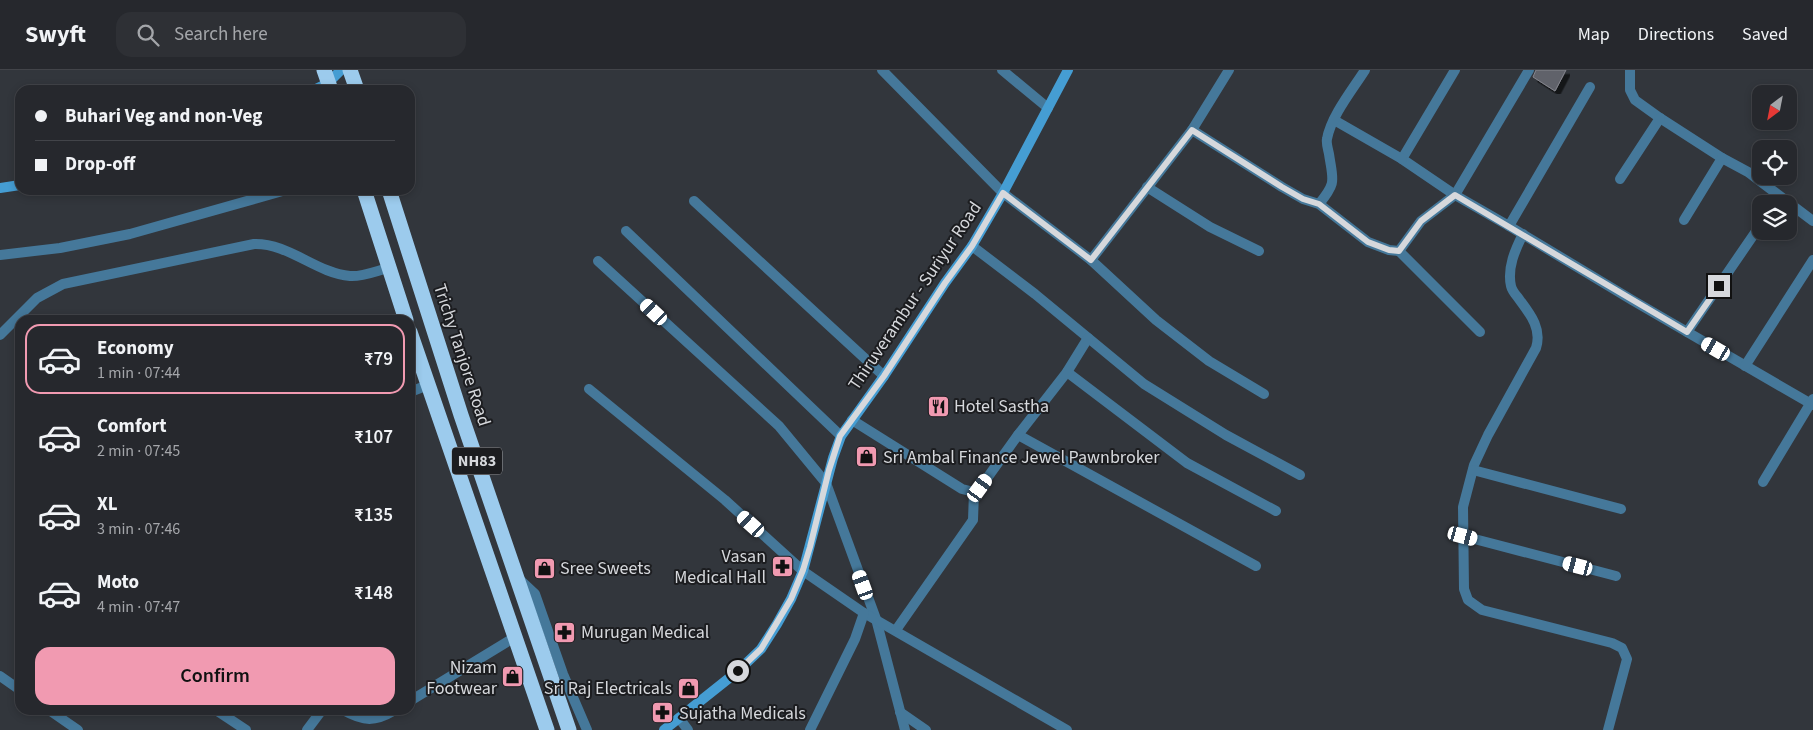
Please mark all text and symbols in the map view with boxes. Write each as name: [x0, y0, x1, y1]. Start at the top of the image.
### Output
search box: [116, 12, 466, 57]
text: Swyft: [25, 17, 86, 52]
icon: search: [134, 21, 162, 49]
text: Search here: [174, 21, 268, 48]
text: Map: [1578, 22, 1610, 47]
text: Directions: [1638, 22, 1714, 47]
text: Saved: [1742, 22, 1788, 47]
north arrow: [1752, 85, 1798, 130]
map controls: [1752, 85, 1797, 240]
text: Buhari Veg and non-Veg: [65, 103, 262, 130]
button: locate: [1752, 140, 1797, 185]
text: Drop-off: [65, 151, 135, 178]
button: layers: [1752, 195, 1797, 240]
street label: Thiruverambur - Suriyur Road: [842, 197, 988, 395]
route end: [1708, 275, 1730, 297]
street label: Trichy Tanjore Road: [427, 281, 497, 429]
car: [637, 296, 670, 328]
text: Economy: [97, 335, 174, 362]
car: [1699, 335, 1732, 363]
icon: car: [37, 337, 82, 382]
text: ₹79: [364, 346, 393, 373]
text: 1 min · 07:44: [97, 362, 180, 384]
restaurant icon: Hotel Sastha: [926, 394, 950, 418]
place label: Hotel Sastha: [954, 394, 1049, 419]
text: Comfort: [97, 413, 167, 440]
icon: car: [37, 415, 82, 460]
text: ₹107: [354, 424, 393, 451]
text: 2 min · 07:45: [97, 440, 180, 462]
shop icon: Sri Ambal Finance Jewel Pawnbroker: [855, 445, 879, 469]
place label: Sri Ambal Finance Jewel Pawnbroker: [883, 445, 1160, 470]
road number: NH83: [452, 448, 502, 474]
car: [965, 471, 994, 505]
text: XL: [97, 491, 118, 518]
icon: car: [37, 493, 82, 538]
text: ₹135: [354, 502, 393, 529]
car: [734, 508, 767, 540]
text: 3 min · 07:46: [97, 518, 180, 540]
car: [1446, 525, 1479, 547]
place label: Vasan Medical Hall: [674, 544, 766, 590]
pharmacy icon: Vasan Medical Hall: [770, 554, 794, 578]
car: [1561, 555, 1594, 577]
shop icon: Sree Sweets: [532, 556, 556, 580]
place label: Sree Sweets: [560, 556, 651, 581]
car: [850, 568, 875, 602]
text: Moto: [97, 569, 139, 596]
icon: car: [37, 571, 82, 616]
text: ₹148: [354, 580, 393, 607]
text: 4 min · 07:47: [97, 596, 180, 618]
pharmacy icon: Murugan Medical: [553, 620, 577, 644]
place label: Murugan Medical: [581, 620, 709, 645]
button: Confirm: [35, 647, 395, 705]
place label: Nizam Footwear: [426, 655, 498, 701]
route start: [727, 660, 749, 682]
shop icon: Nizam Footwear: [501, 665, 525, 689]
place label: Sri Raj Electricals: [544, 676, 672, 701]
shop icon: Sri Raj Electricals: [676, 676, 700, 700]
pharmacy icon: Sujatha Medicals: [651, 701, 675, 725]
place label: Sujatha Medicals: [679, 701, 806, 726]

